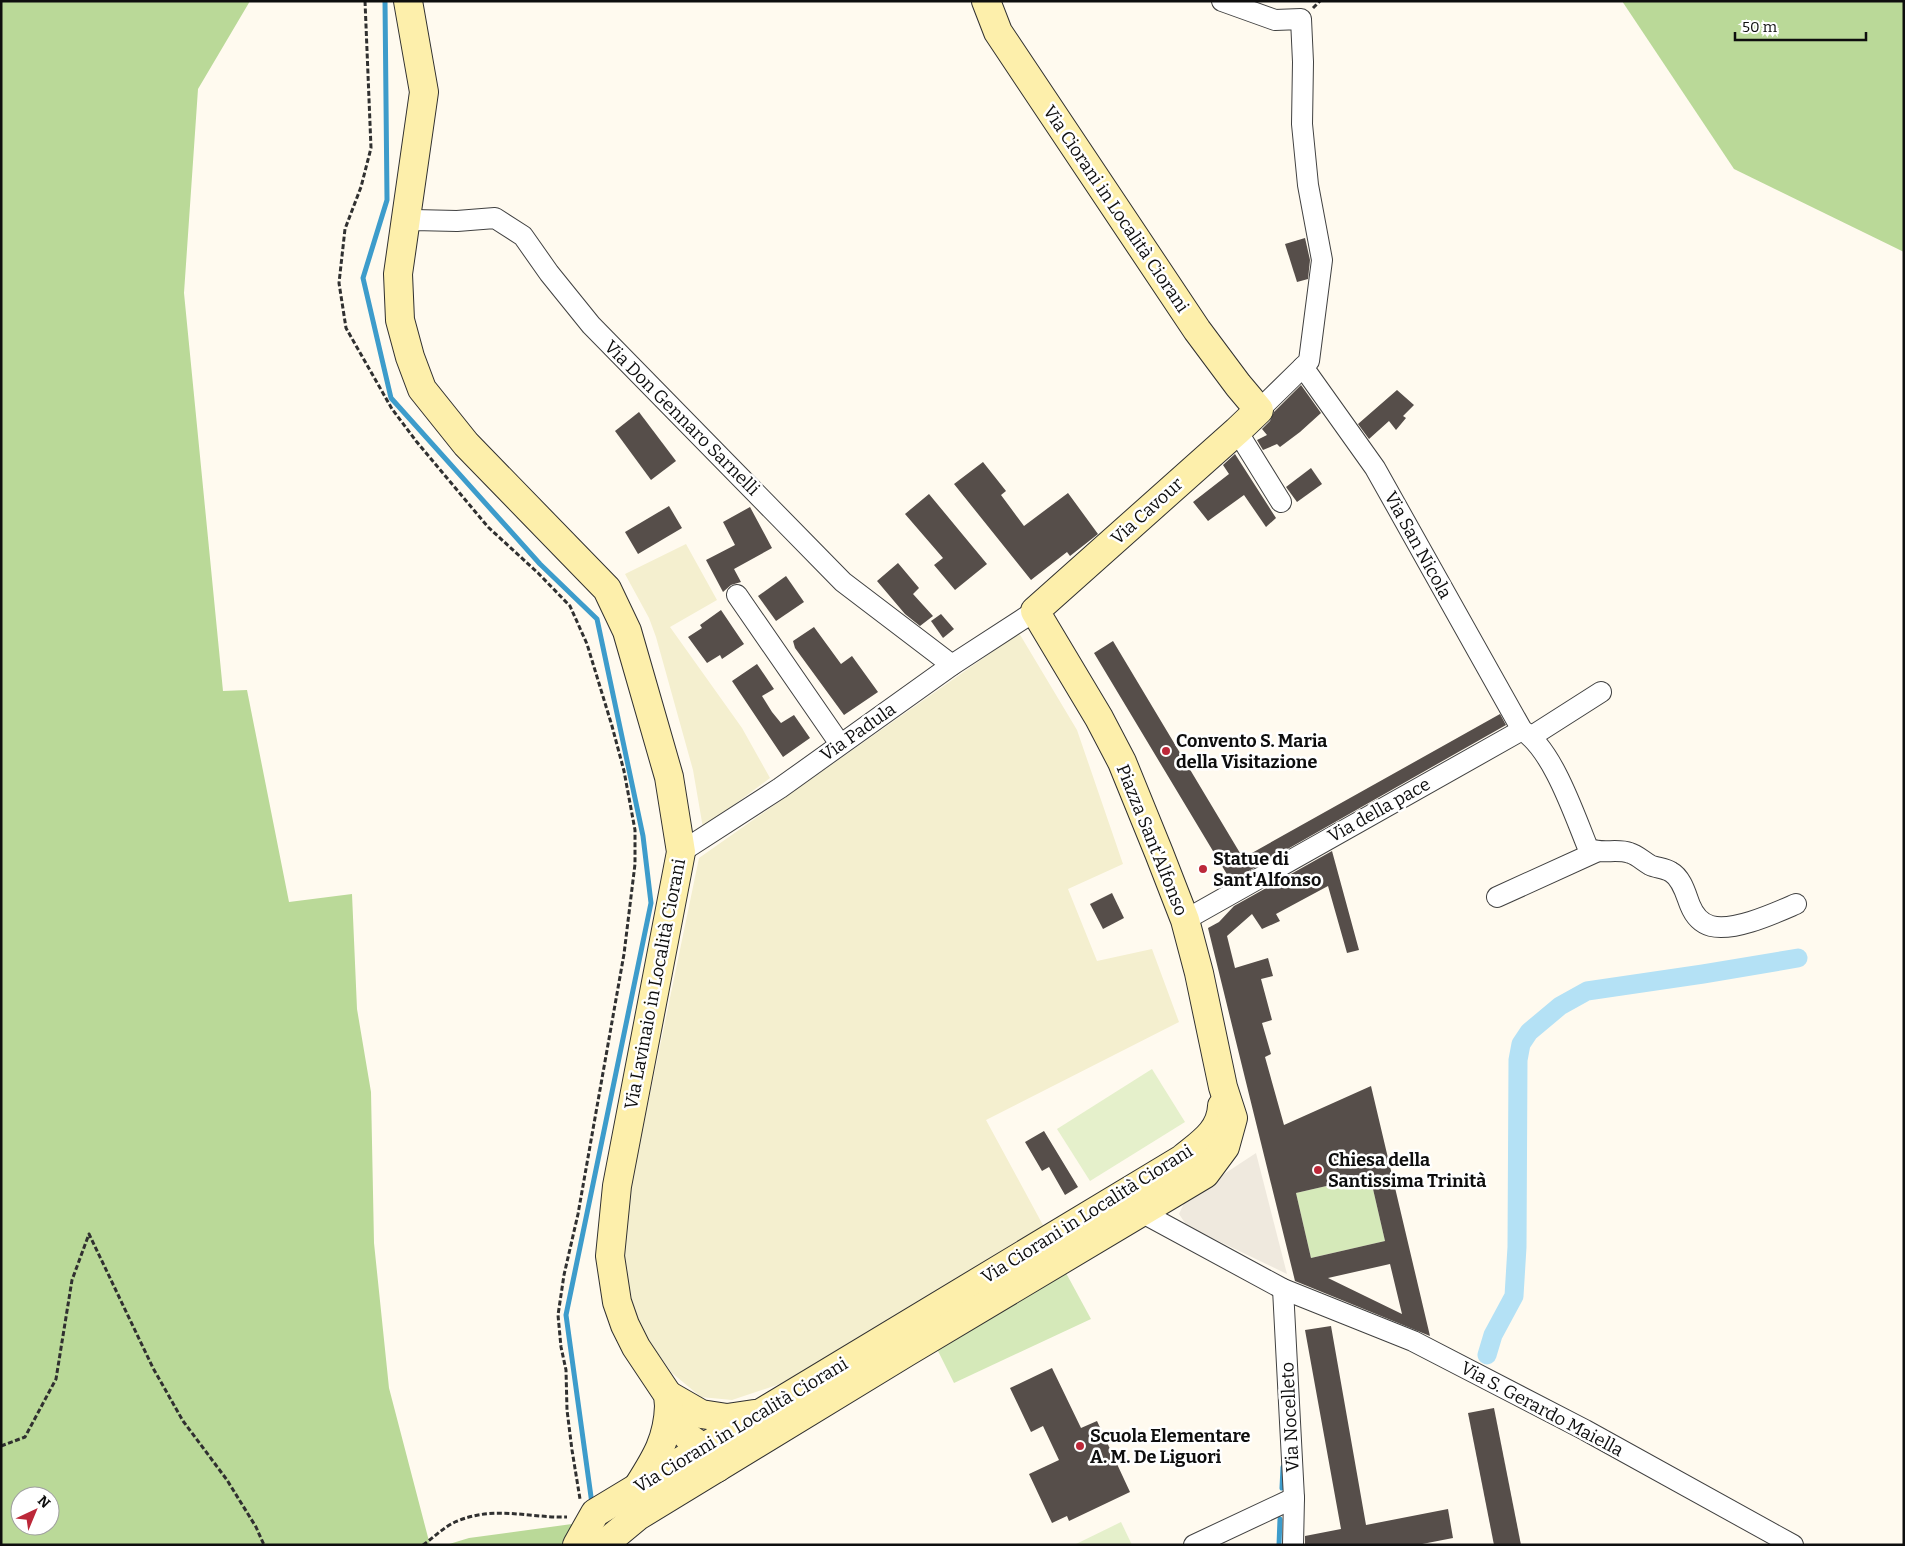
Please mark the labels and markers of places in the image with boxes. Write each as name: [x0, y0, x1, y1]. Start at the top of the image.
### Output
place label: Convento S. Maria della Visitazione: [1176, 730, 1327, 773]
marker: Convento S. Maria della Visitazione: [1160, 745, 1172, 757]
place label: Statue di Sant'Alfonso: [1213, 848, 1321, 891]
marker: Statue di Sant'Alfonso: [1197, 863, 1209, 875]
place label: Chiesa della Santissima Trinità: [1328, 1149, 1486, 1192]
marker: Chiesa della Santissima Trinità: [1312, 1164, 1324, 1176]
place label: Scuola Elementare A. M. De Liguori: [1090, 1425, 1251, 1468]
marker: Scuola Elementare A. M. De Liguori: [1074, 1440, 1086, 1452]

